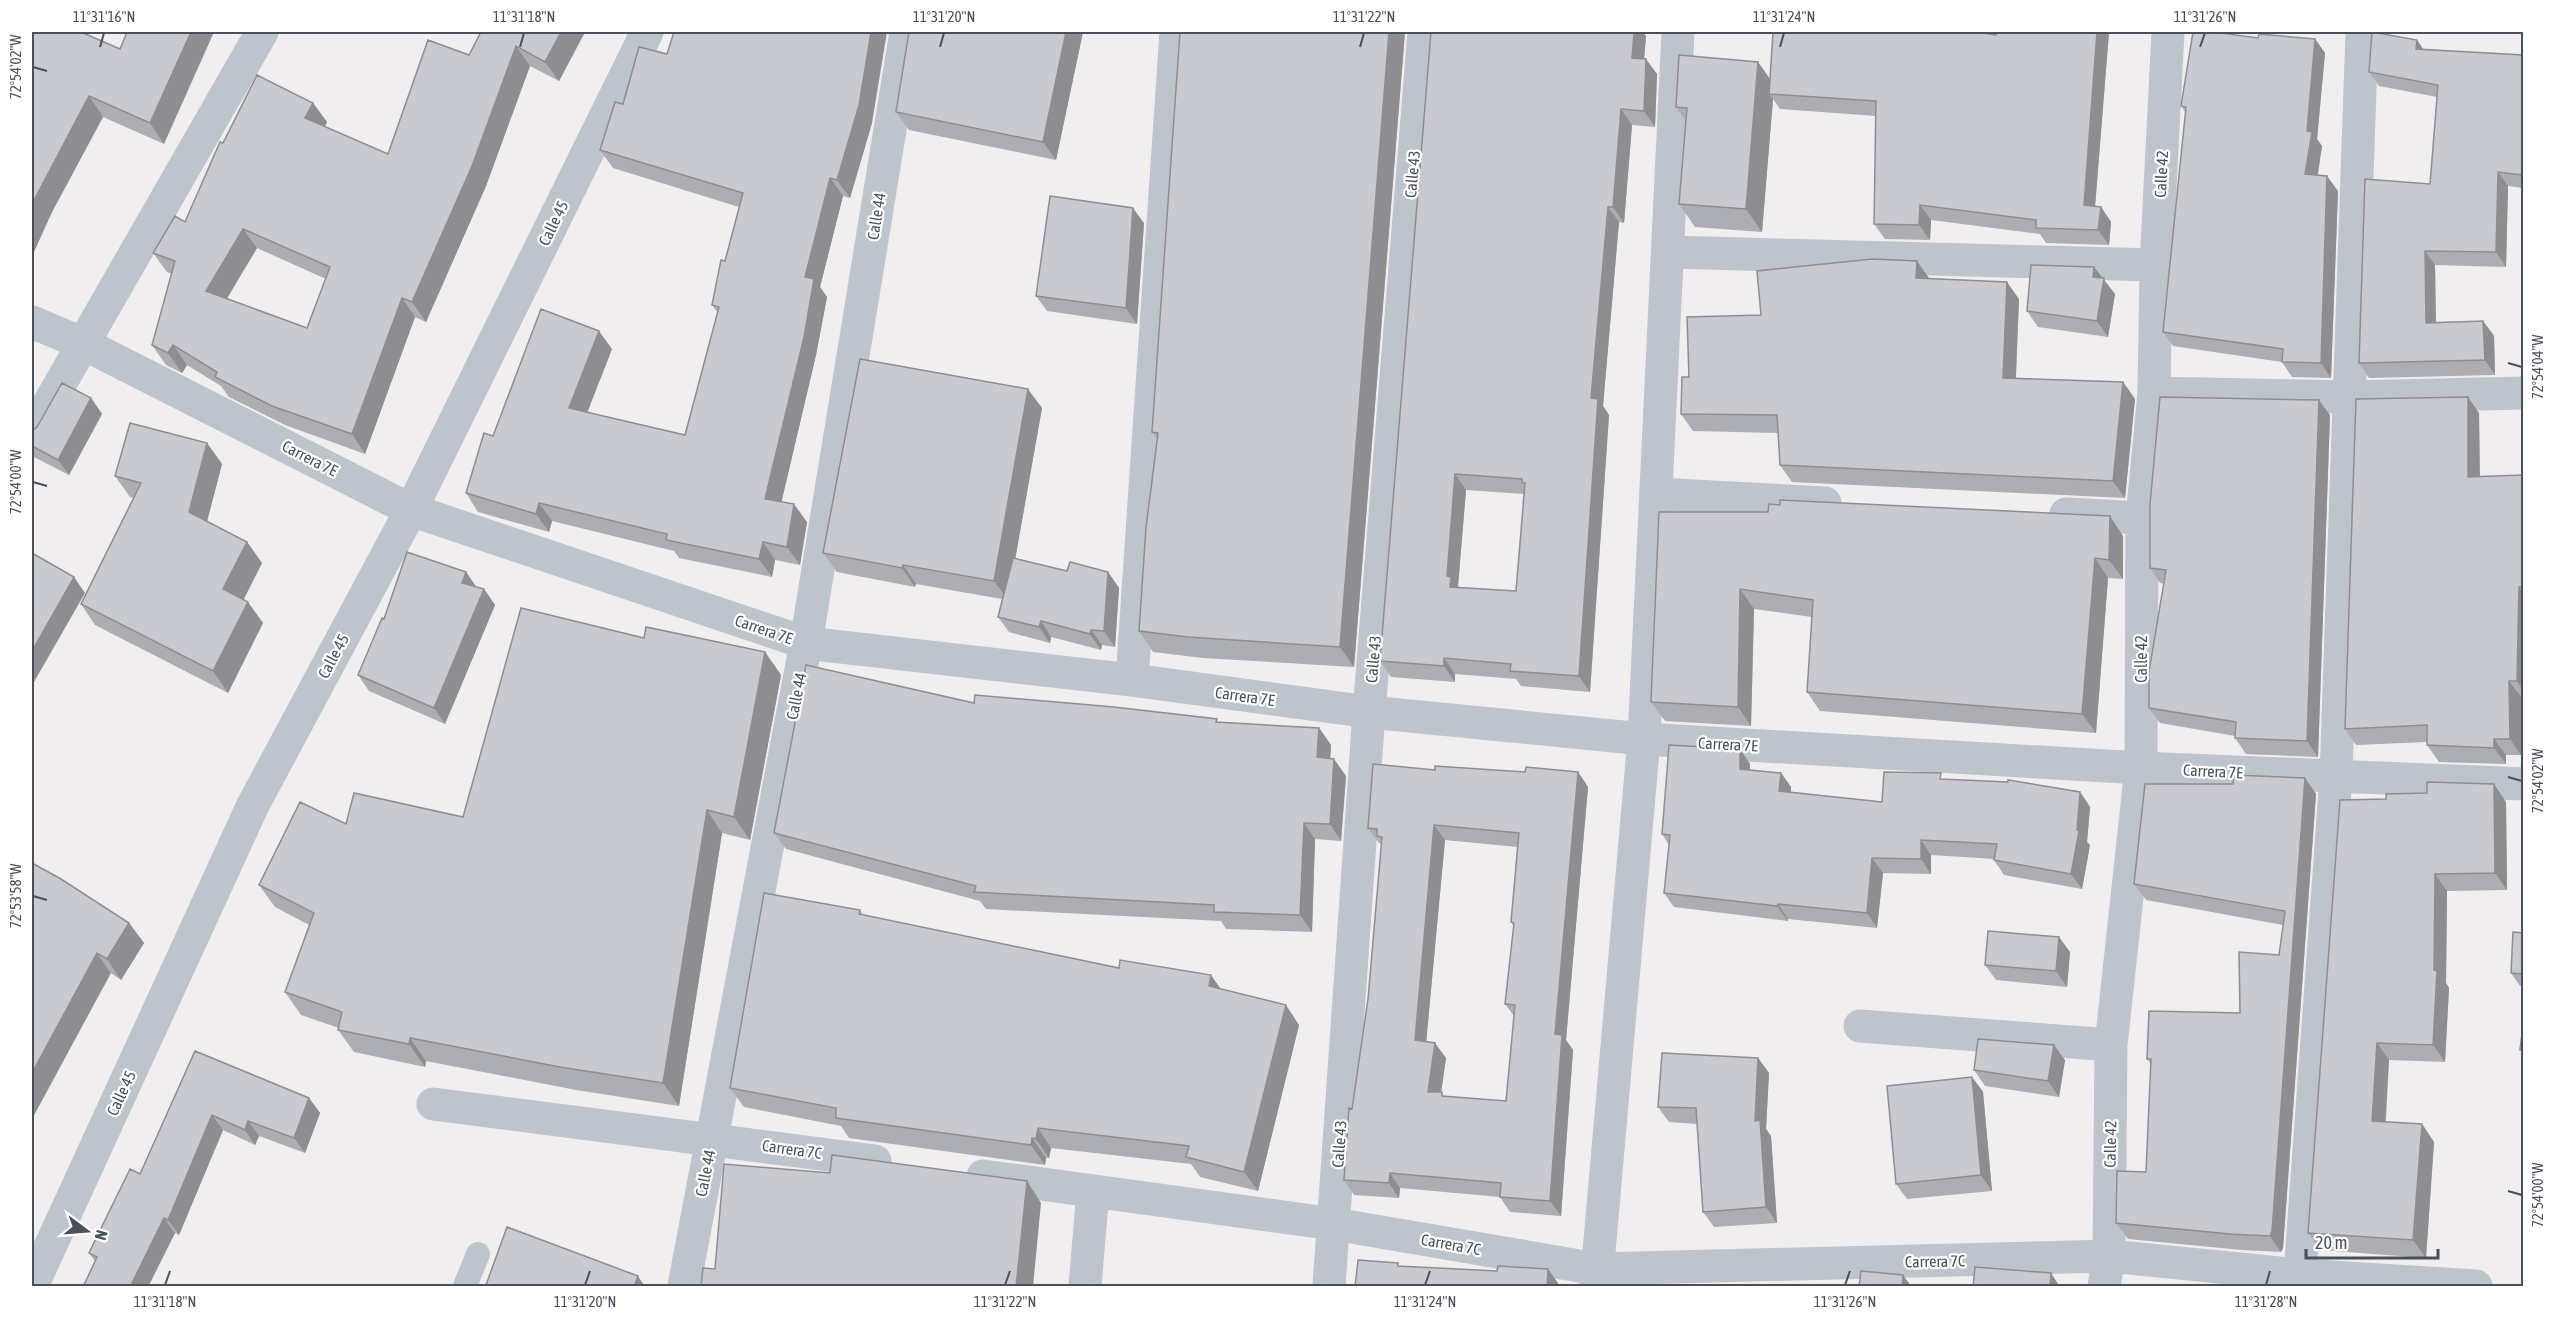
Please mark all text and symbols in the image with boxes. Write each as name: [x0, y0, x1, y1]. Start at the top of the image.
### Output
text: 11°31'16"N: [73, 8, 135, 25]
text: 11°31'18"N: [493, 8, 555, 25]
text: 11°31'20"N: [913, 8, 975, 25]
text: 11°31'22"N: [1333, 8, 1395, 25]
text: 11°31'24"N: [1753, 8, 1815, 25]
text: 11°31'26"N: [2174, 8, 2236, 25]
text: 72°54'02"W: [7, 35, 24, 99]
street label: Calle 43: [1401, 150, 1423, 198]
street label: Calle 42: [2151, 150, 2171, 198]
street label: Calle 44: [863, 191, 889, 241]
street label: Calle 45: [535, 198, 571, 248]
text: 72°54'04"W: [2529, 335, 2546, 399]
street label: Carrera 7E: [279, 436, 341, 480]
text: 72°54'00"W: [7, 450, 24, 514]
street label: Carrera 7E: [733, 611, 795, 647]
street label: Calle 45: [314, 631, 352, 681]
street label: Calle 43: [1362, 635, 1384, 683]
street label: Calle 42: [2132, 635, 2150, 683]
street label: Calle 44: [783, 671, 809, 721]
street label: Carrera 7E: [1214, 683, 1276, 709]
street label: Carrera 7E: [1698, 733, 1758, 755]
text: 72°54'02"W: [2529, 749, 2546, 813]
street label: Carrera 7E: [2183, 760, 2243, 782]
text: 72°53'58"W: [7, 864, 24, 928]
street label: Calle 45: [103, 1068, 139, 1118]
street label: Calle 43: [1328, 1120, 1350, 1168]
street label: Calle 42: [2101, 1120, 2119, 1168]
street label: Carrera 7C: [761, 1136, 823, 1162]
street label: Calle 44: [692, 1148, 718, 1198]
text: 72°54'00"W: [2529, 1163, 2546, 1227]
north arrow: [57, 1201, 117, 1261]
scale bar: [2306, 1222, 2438, 1260]
text: N: [91, 1228, 111, 1242]
street label: Carrera 7C: [1420, 1230, 1482, 1258]
text: 20 m: [2315, 1232, 2347, 1253]
street label: Carrera 7C: [1905, 1251, 1965, 1271]
text: 11°31'18"N: [134, 1293, 196, 1310]
text: 11°31'20"N: [554, 1293, 616, 1310]
text: 11°31'22"N: [974, 1293, 1036, 1310]
text: 11°31'24"N: [1394, 1293, 1456, 1310]
text: 11°31'26"N: [1814, 1293, 1876, 1310]
text: 11°31'28"N: [2235, 1293, 2297, 1310]

